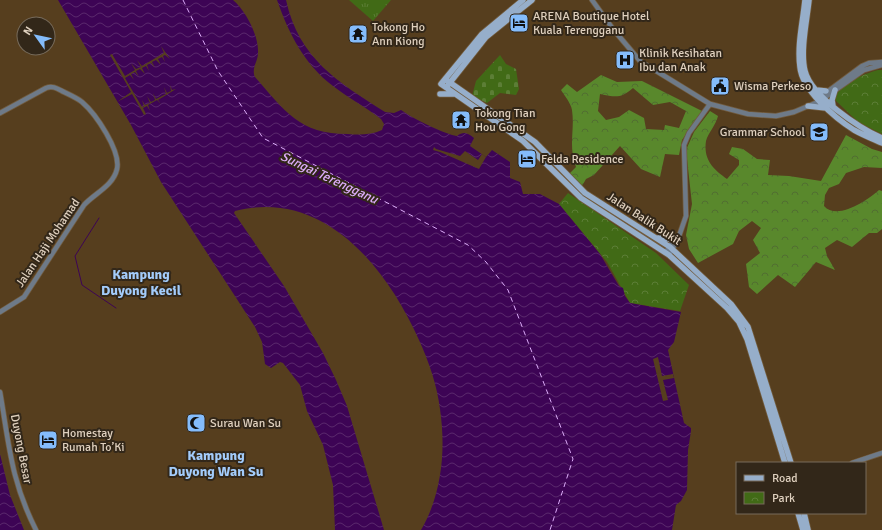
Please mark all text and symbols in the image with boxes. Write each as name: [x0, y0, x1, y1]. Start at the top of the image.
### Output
place label: ARENA Boutique Hotel Kuala Terengganu: [533, 9, 650, 38]
hotel icon: ARENA Boutique Hotel Kuala Terengganu: [508, 12, 530, 34]
north arrow: [16, 16, 56, 56]
place label: Tokong Ho Ann Kiong: [372, 20, 425, 49]
temple icon: Tokong Ho Ann Kiong: [347, 23, 369, 45]
text: N: [20, 24, 36, 38]
place label: Klinik Kesihatan Ibu dan Anak: [639, 46, 722, 75]
hospital icon: Klinik Kesihatan Ibu dan Anak: [614, 49, 636, 71]
public building icon: Wisma Perkeso: [709, 75, 731, 97]
place label: Wisma Perkeso: [734, 79, 811, 94]
place label: Tokong Tian Hou Gong: [475, 106, 535, 135]
temple icon: Tokong Tian Hou Gong: [450, 109, 472, 131]
school or university icon: Grammar School: [808, 121, 830, 143]
place label: Grammar School: [720, 125, 805, 140]
water label: Sungai Terengganu: [278, 148, 381, 208]
hotel icon: Felda Residence: [516, 148, 538, 170]
place label: Felda Residence: [541, 152, 624, 167]
street label: Jalan Balik Bukit: [604, 189, 684, 249]
street label: Jalan Haji Mohamad: [13, 196, 83, 290]
district label: Kampung Duyong Kecil: [101, 266, 182, 299]
mosque icon: Surau Wan Su: [185, 412, 207, 434]
street label: Duyong Besar: [7, 413, 35, 486]
place label: Surau Wan Su: [210, 416, 281, 431]
place label: Homestay Rumah To’Ki: [62, 426, 125, 455]
hotel icon: Homestay Rumah To’Ki: [37, 429, 59, 451]
district label: Kampung Duyong Wan Su: [169, 447, 264, 480]
legend: [736, 462, 866, 514]
text: Road: [772, 471, 798, 486]
text: Park: [772, 491, 795, 506]

